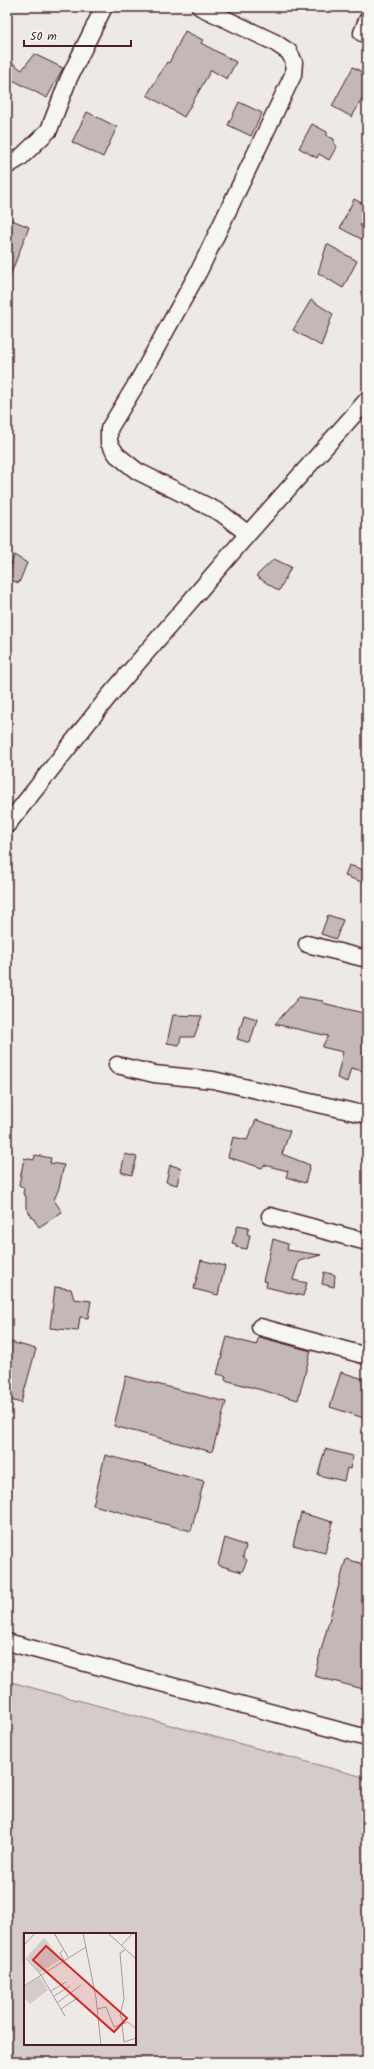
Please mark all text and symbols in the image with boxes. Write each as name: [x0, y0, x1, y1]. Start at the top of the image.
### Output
scale bar: [24, 22, 131, 48]
text: 50 m: [30, 27, 57, 46]
inset map: [24, 1933, 136, 2045]

